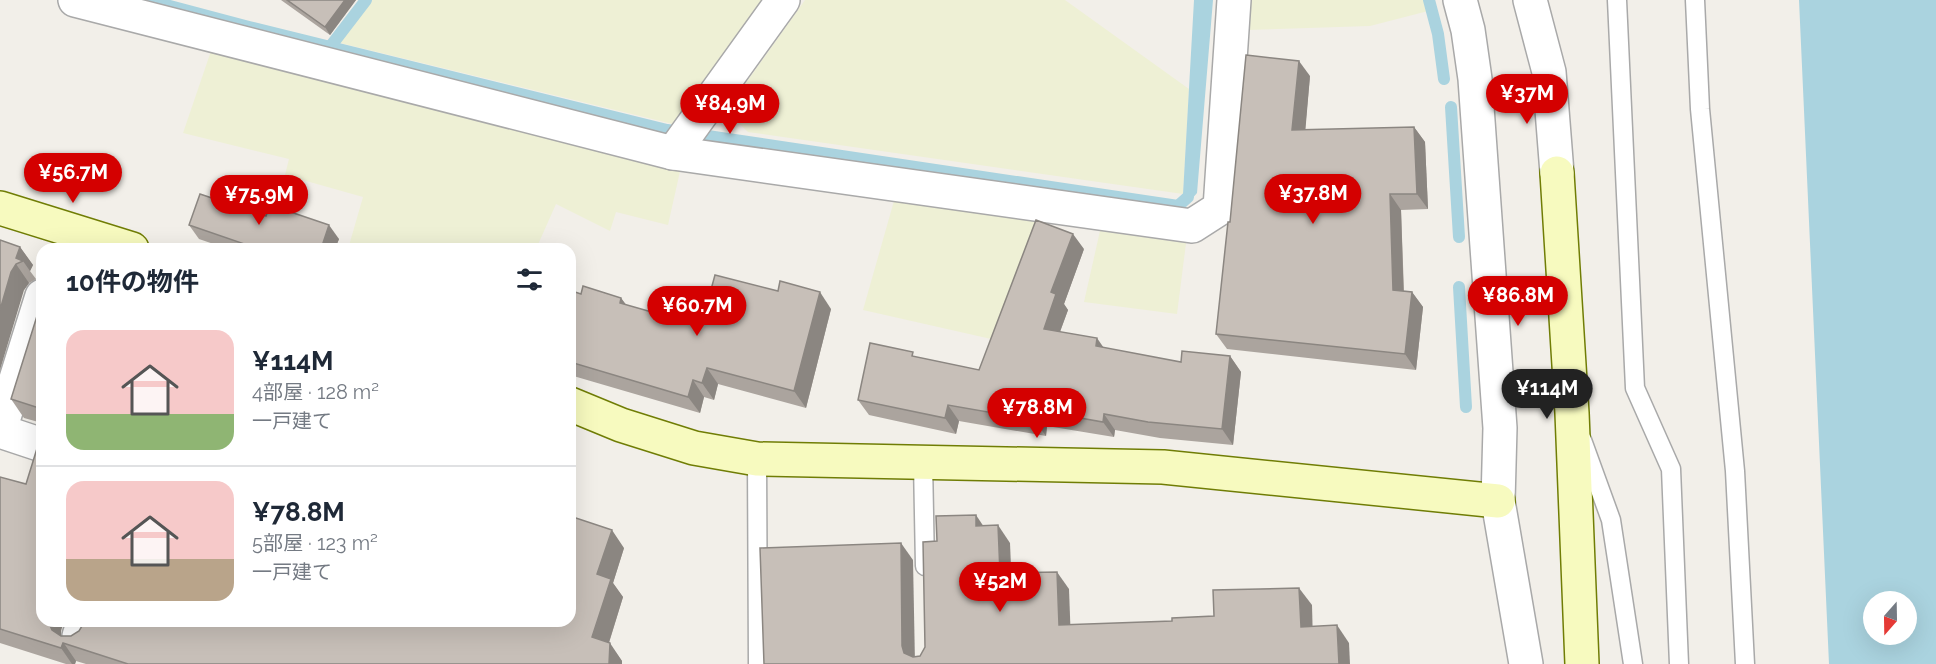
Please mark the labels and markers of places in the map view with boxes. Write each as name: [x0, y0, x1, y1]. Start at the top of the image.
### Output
pin: ¥37M: [1491, 74, 1563, 125]
pin: ¥84.9M: [681, 84, 779, 135]
pin: ¥56.7M: [24, 153, 122, 204]
pin: ¥37.8M: [1264, 174, 1362, 225]
pin: ¥75.9M: [210, 175, 308, 226]
pin: ¥86.8M: [1469, 276, 1567, 327]
pin: ¥60.7M: [648, 286, 746, 337]
pin: ¥114M: [1505, 369, 1589, 420]
pin: ¥78.8M: [988, 388, 1086, 439]
pin: ¥52M: [964, 562, 1036, 613]

